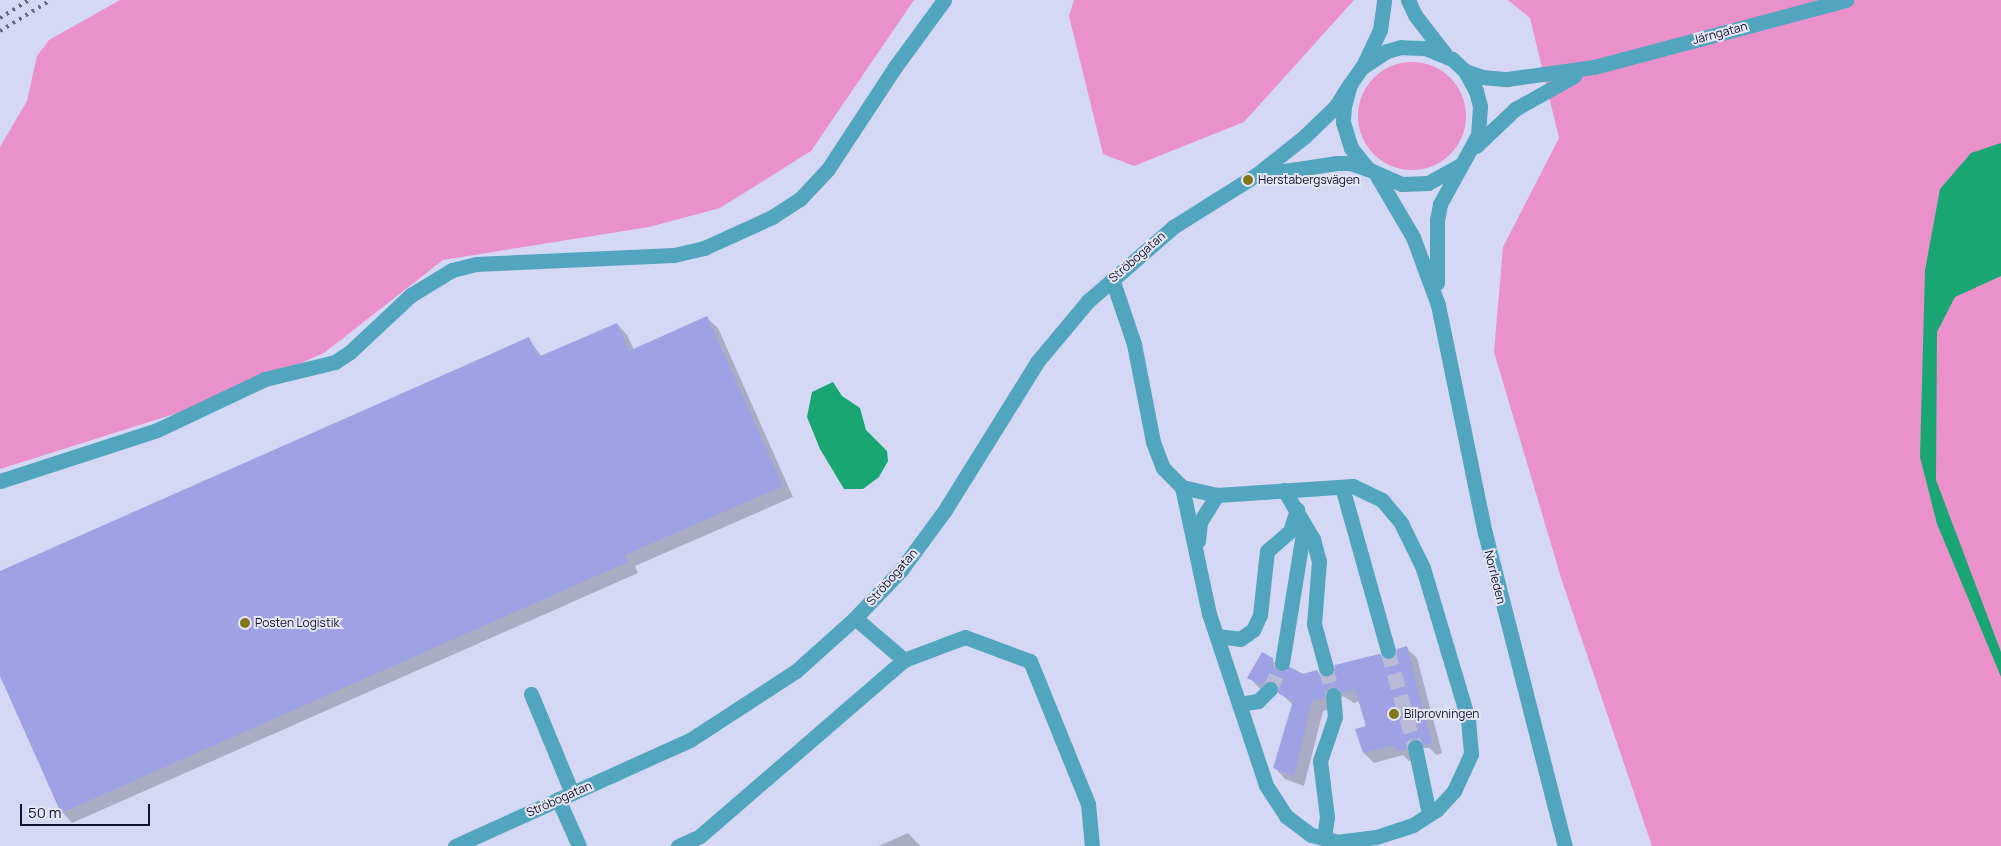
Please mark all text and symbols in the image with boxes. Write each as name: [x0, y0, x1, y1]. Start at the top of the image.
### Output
street label: Järngatan: [1691, 19, 1749, 47]
place label: Herstabergsvägen: [1258, 173, 1360, 187]
marker: Herstabergsvägen: [1242, 174, 1254, 186]
street label: Ströbogatan: [1106, 229, 1168, 285]
street label: Ströbogatan: [864, 546, 920, 608]
street label: Norrleden: [1481, 549, 1509, 605]
place label: Posten Logistik: [255, 616, 339, 630]
marker: Posten Logistik: [239, 617, 251, 629]
place label: Bilprovningen: [1404, 707, 1479, 721]
marker: Bilprovningen: [1388, 708, 1400, 720]
street label: Ströbogatan: [524, 778, 594, 820]
scale bar: [22, 794, 152, 826]
text: 50 m: [28, 802, 62, 823]

